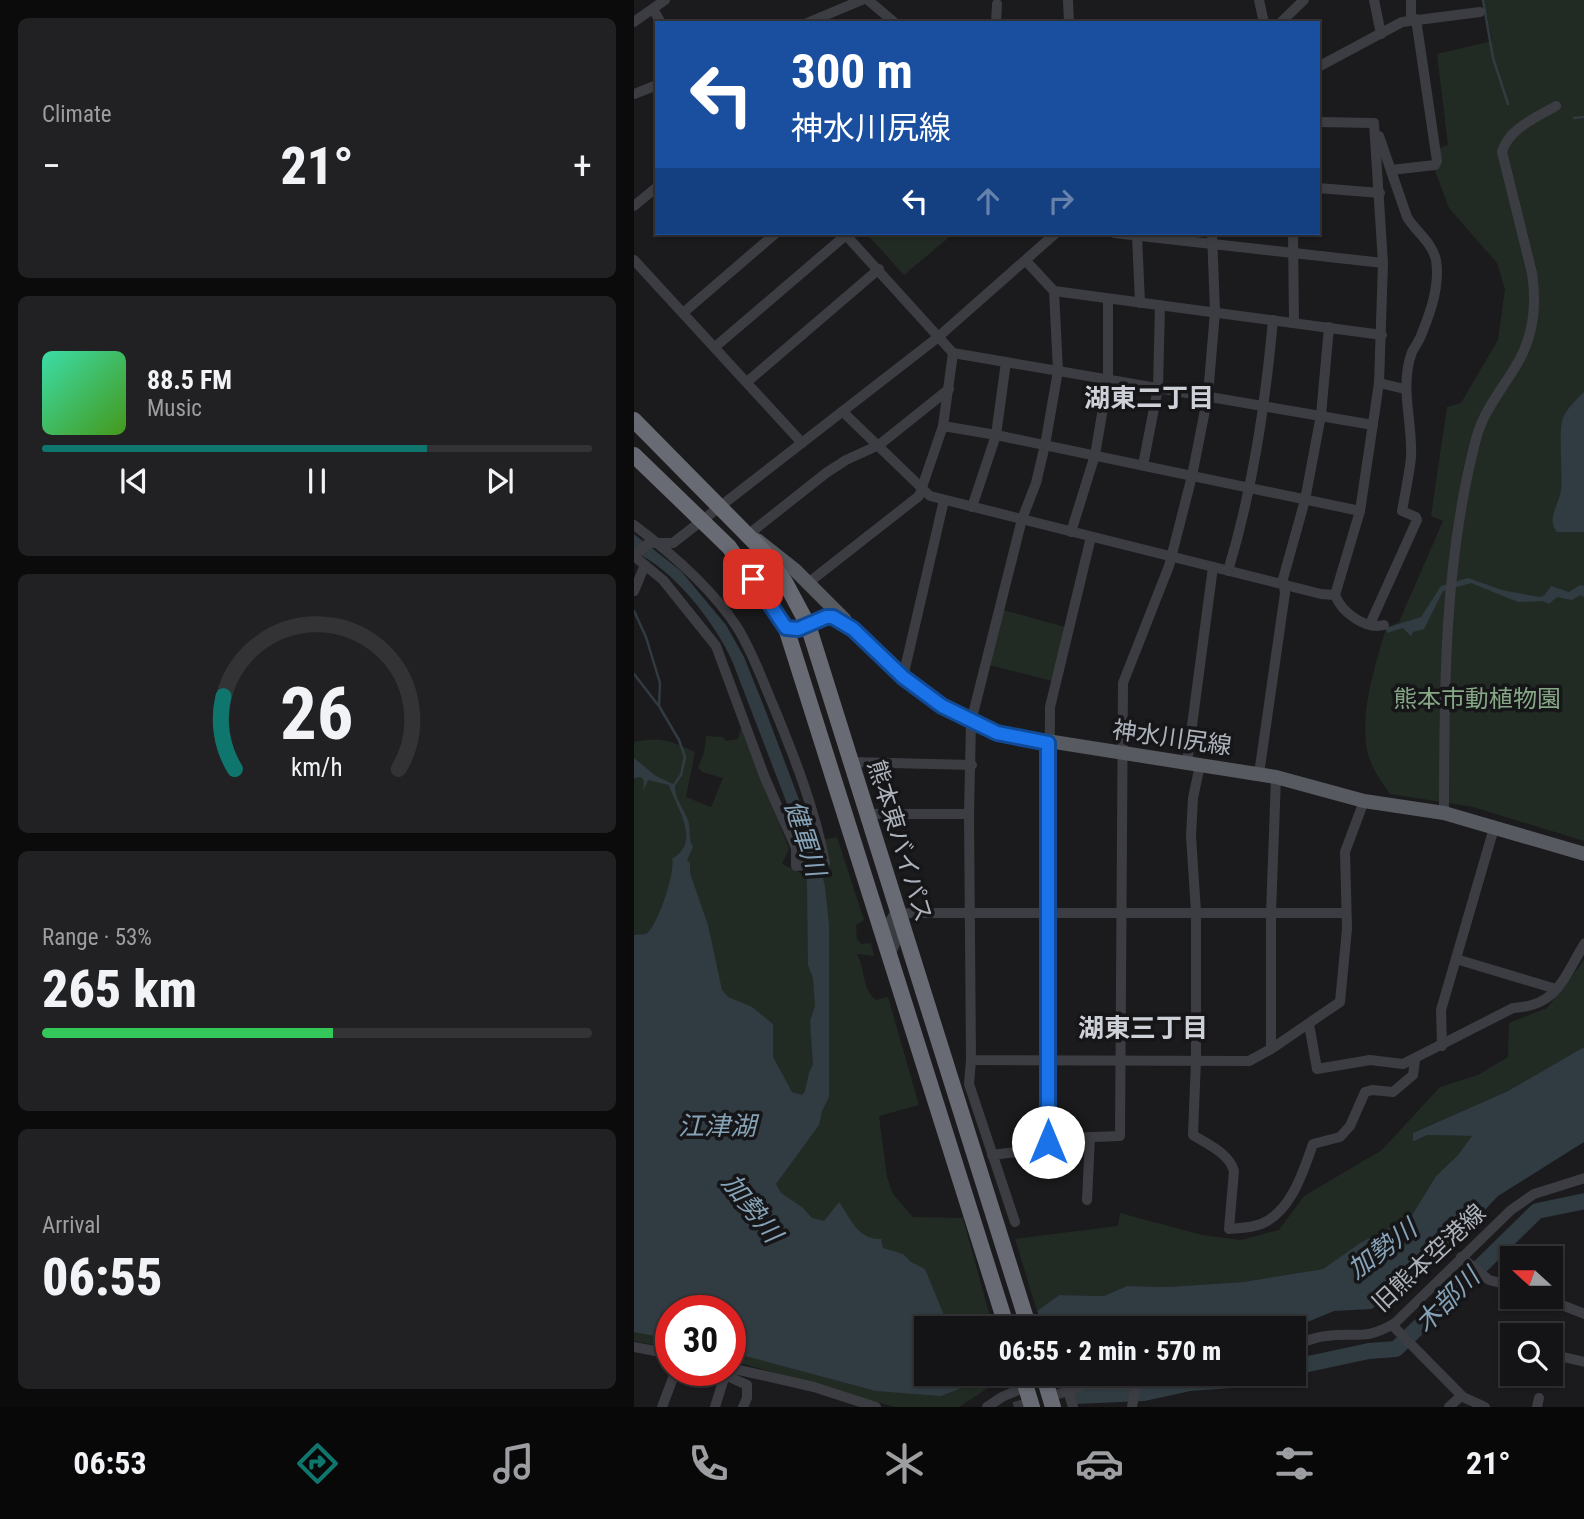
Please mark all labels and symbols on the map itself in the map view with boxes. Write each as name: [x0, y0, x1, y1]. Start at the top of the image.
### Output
district label: 湖東二丁目: [1084, 383, 1214, 413]
pin: [723, 549, 783, 609]
park label: 熊本市動植物園: [1393, 685, 1561, 713]
street label: 神水川尻線: [1111, 716, 1233, 760]
street label: 熊本東バイパス: [862, 757, 938, 925]
water label: 健軍川: [779, 796, 832, 883]
district label: 湖東三丁目: [1078, 1013, 1208, 1043]
position arrow: [1011, 1105, 1085, 1179]
water label: 江津湖: [678, 1111, 760, 1141]
water label: 加勢川: [716, 1168, 790, 1250]
street label: 旧熊本空港線: [1367, 1199, 1491, 1317]
water label: 加勢川: [1342, 1212, 1425, 1284]
north arrow: [1500, 1246, 1563, 1309]
water label: 木部川: [1409, 1260, 1487, 1338]
speed limit sign: 30: [655, 1295, 746, 1386]

